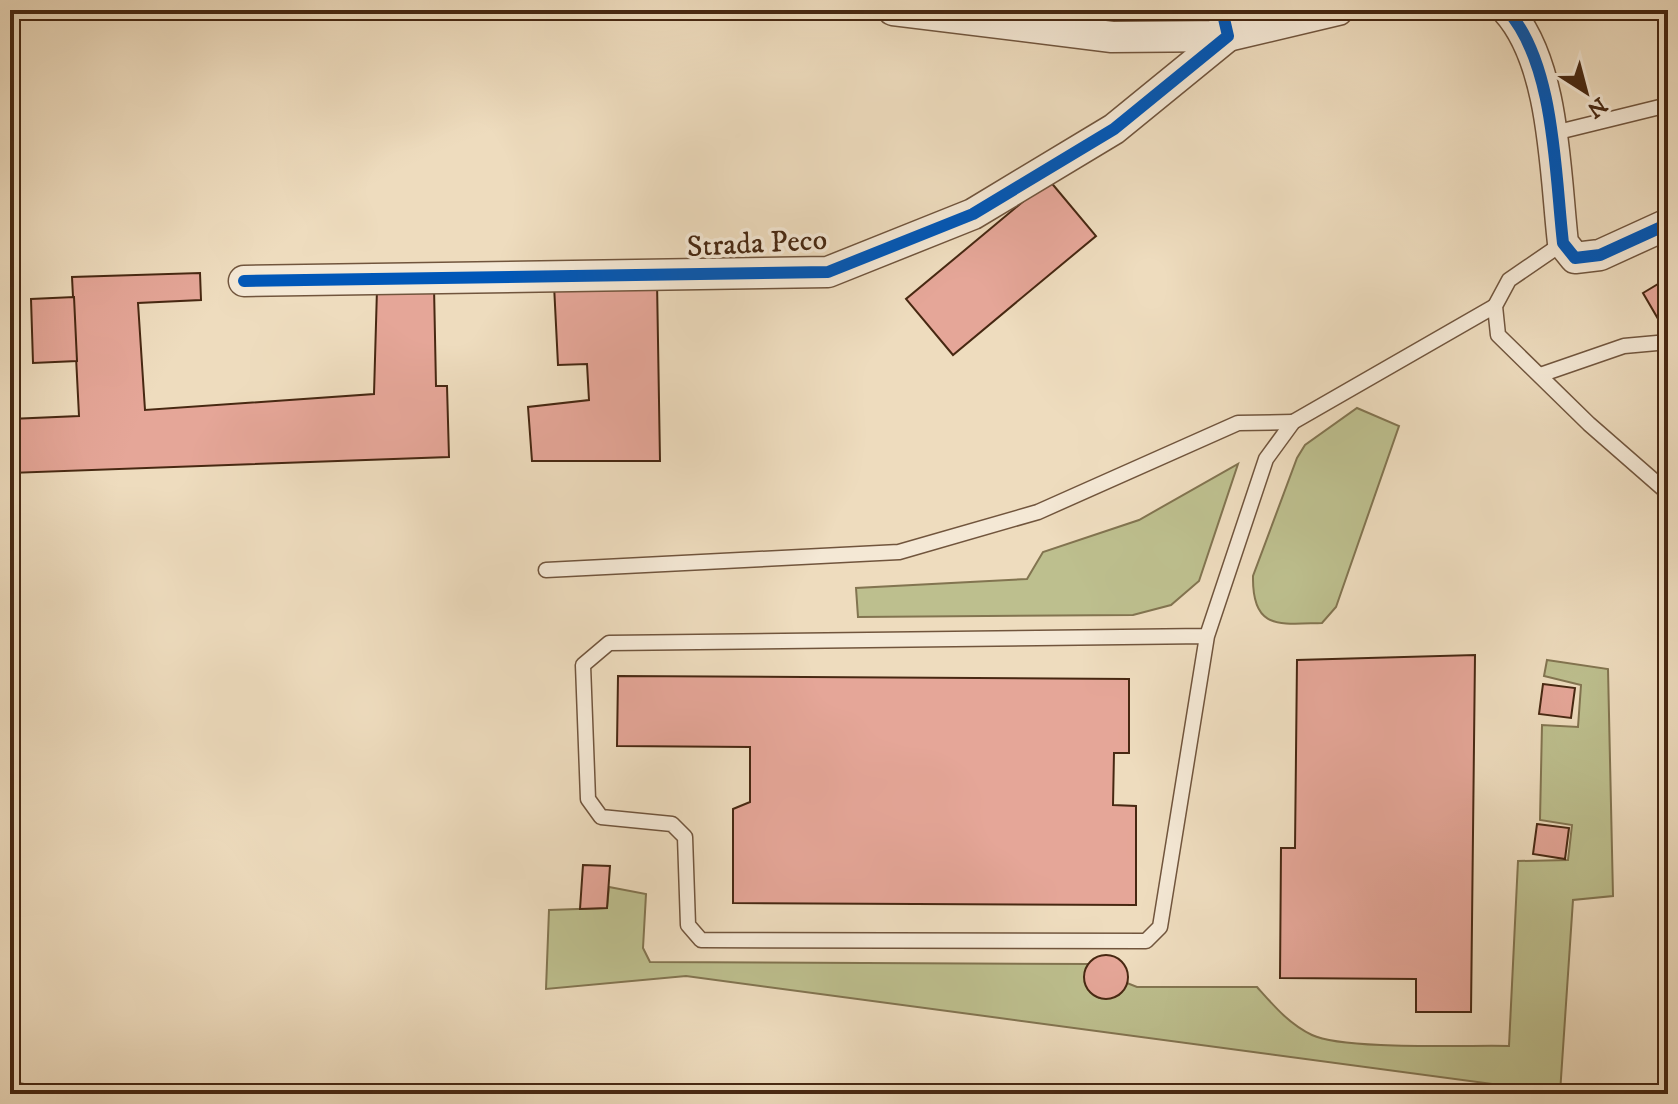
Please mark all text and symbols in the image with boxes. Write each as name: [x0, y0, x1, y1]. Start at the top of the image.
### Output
north arrow: [1546, 52, 1626, 132]
text: N: [1582, 91, 1612, 123]
street label: Strada Peco: [686, 222, 828, 266]

